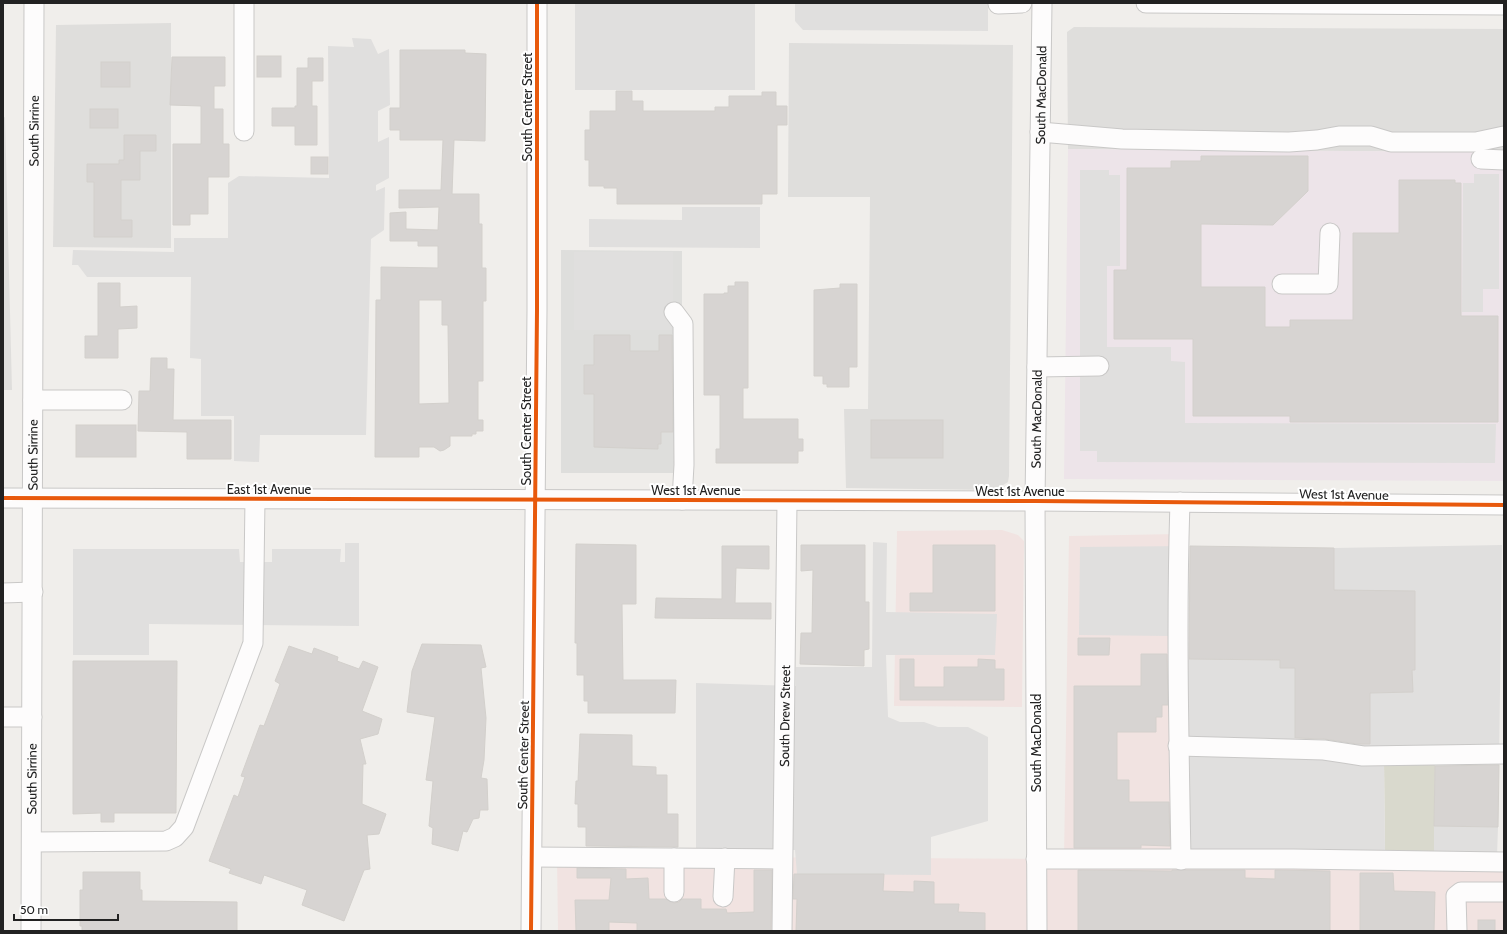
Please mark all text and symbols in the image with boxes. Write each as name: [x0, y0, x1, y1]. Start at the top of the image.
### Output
street label: South MacDonald: [1032, 46, 1049, 145]
street label: South Center Street: [519, 52, 535, 161]
street label: South Sirrine: [25, 95, 42, 167]
street label: South MacDonald: [1027, 370, 1045, 469]
street label: South Center Street: [518, 376, 534, 485]
street label: South Sirrine: [24, 419, 41, 491]
street label: East 1st Avenue: [227, 481, 311, 497]
street label: West 1st Avenue: [651, 482, 741, 498]
street label: West 1st Avenue: [975, 483, 1065, 499]
street label: West 1st Avenue: [1299, 485, 1389, 503]
street label: South Drew Street: [776, 664, 793, 767]
street label: South MacDonald: [1028, 694, 1044, 792]
street label: South Center Street: [514, 700, 532, 810]
street label: South Sirrine: [23, 743, 40, 815]
scale bar: [14, 896, 118, 922]
text: 50 m: [20, 902, 48, 917]

